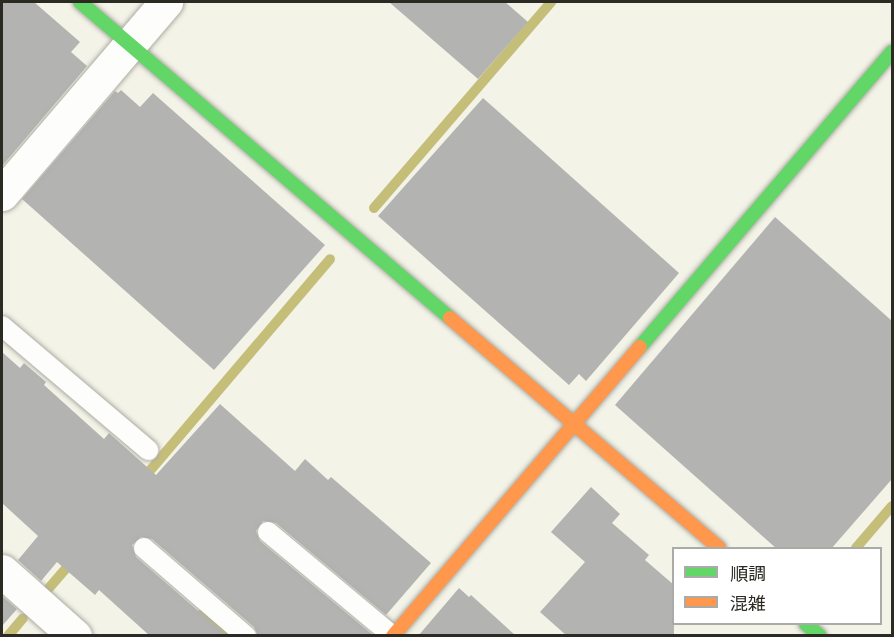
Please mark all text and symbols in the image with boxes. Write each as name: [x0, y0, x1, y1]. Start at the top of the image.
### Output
legend: [672, 547, 882, 625]
text: 順調: [730, 564, 766, 584]
text: 混雑: [730, 594, 766, 614]

